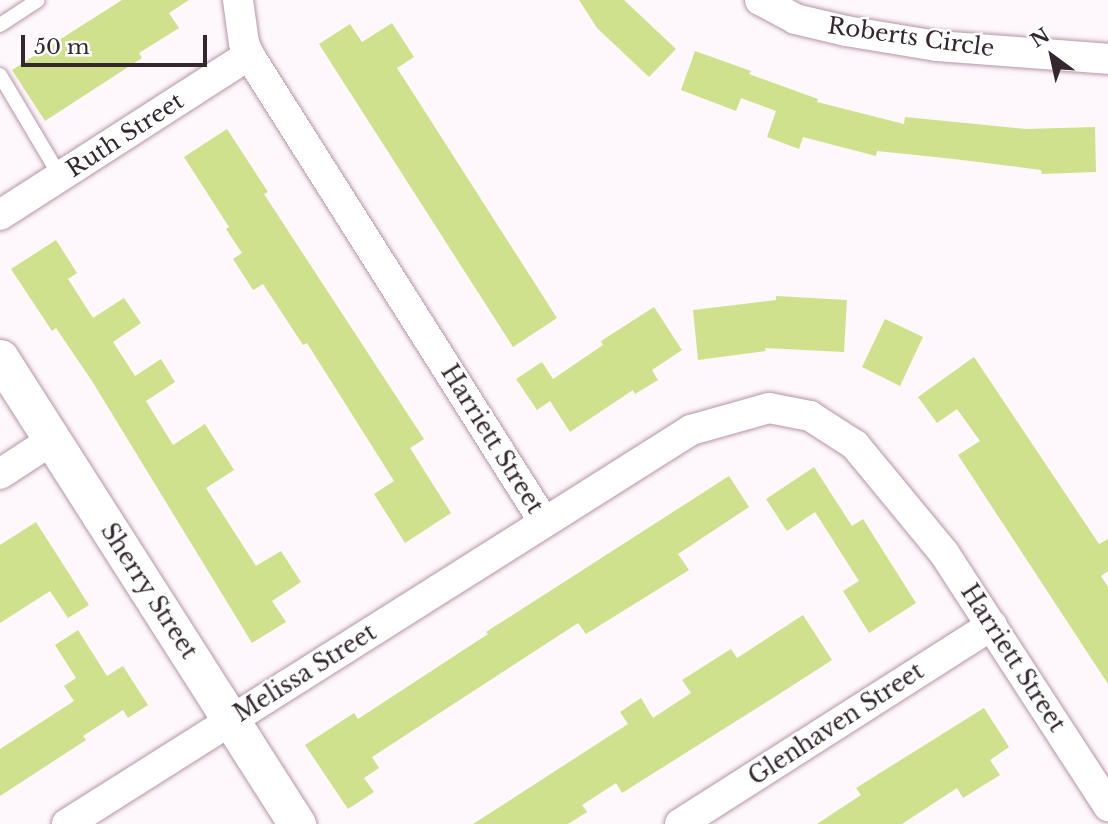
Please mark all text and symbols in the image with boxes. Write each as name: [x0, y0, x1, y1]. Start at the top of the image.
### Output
street label: Roberts Circle: [826, 12, 996, 62]
scale bar: [24, 21, 210, 65]
north arrow: [1017, 21, 1087, 91]
text: N: [1027, 23, 1054, 52]
text: 50 m: [34, 34, 89, 60]
street label: Ruth Street: [61, 87, 189, 183]
street label: Harriett Street: [435, 360, 549, 518]
street label: Sherry Street: [95, 518, 203, 664]
street label: Harriett Street: [955, 579, 1071, 737]
street label: Melissa Street: [229, 618, 381, 728]
street label: Glenhaven Street: [743, 657, 929, 791]

